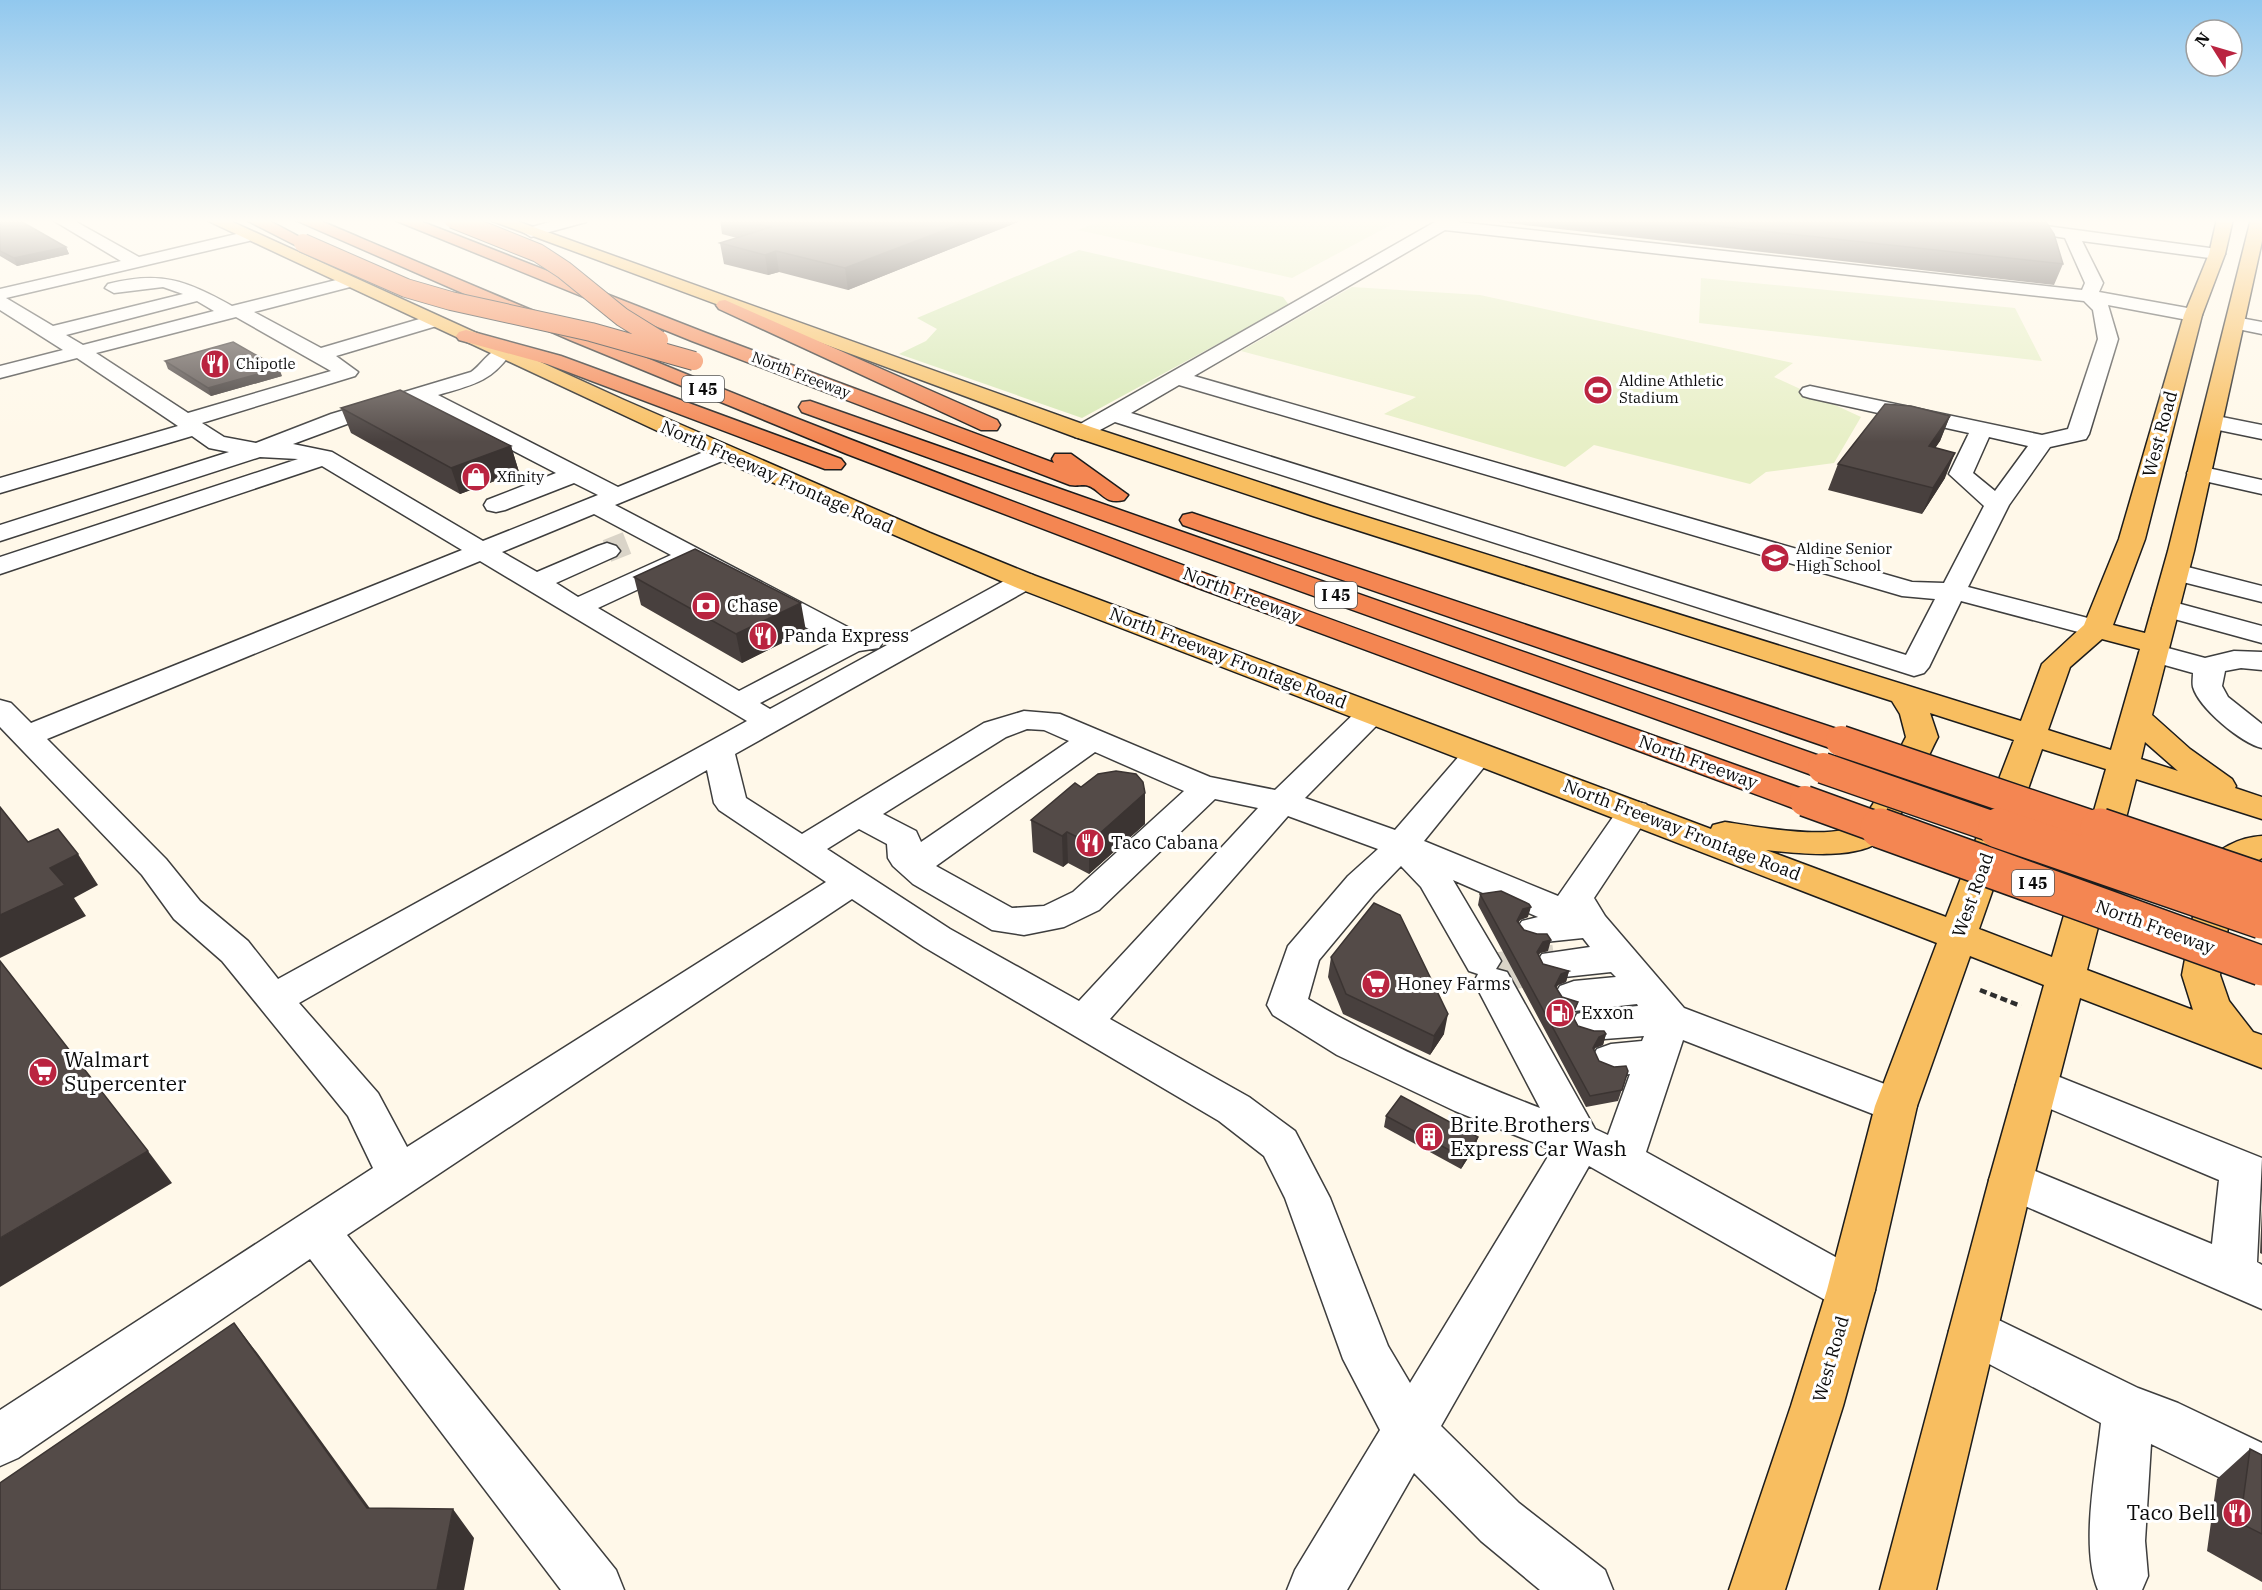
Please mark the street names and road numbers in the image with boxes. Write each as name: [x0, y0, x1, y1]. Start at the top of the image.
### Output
street label: North Freeway: [749, 347, 853, 402]
road number: I 45: [682, 376, 724, 402]
street label: West Road: [2137, 388, 2182, 480]
street label: North Freeway Frontage Road: [657, 415, 897, 538]
street label: North Freeway: [1180, 561, 1305, 628]
road number: I 45: [1315, 582, 1357, 608]
street label: North Freeway Frontage Road: [1106, 602, 1350, 714]
street label: North Freeway: [1635, 729, 1761, 794]
street label: North Freeway Frontage Road: [1560, 774, 1804, 886]
street label: West Road: [1947, 849, 1998, 940]
road number: I 45: [2012, 870, 2054, 896]
street label: North Freeway: [2092, 894, 2218, 959]
street label: West Road: [1807, 1313, 1854, 1405]

